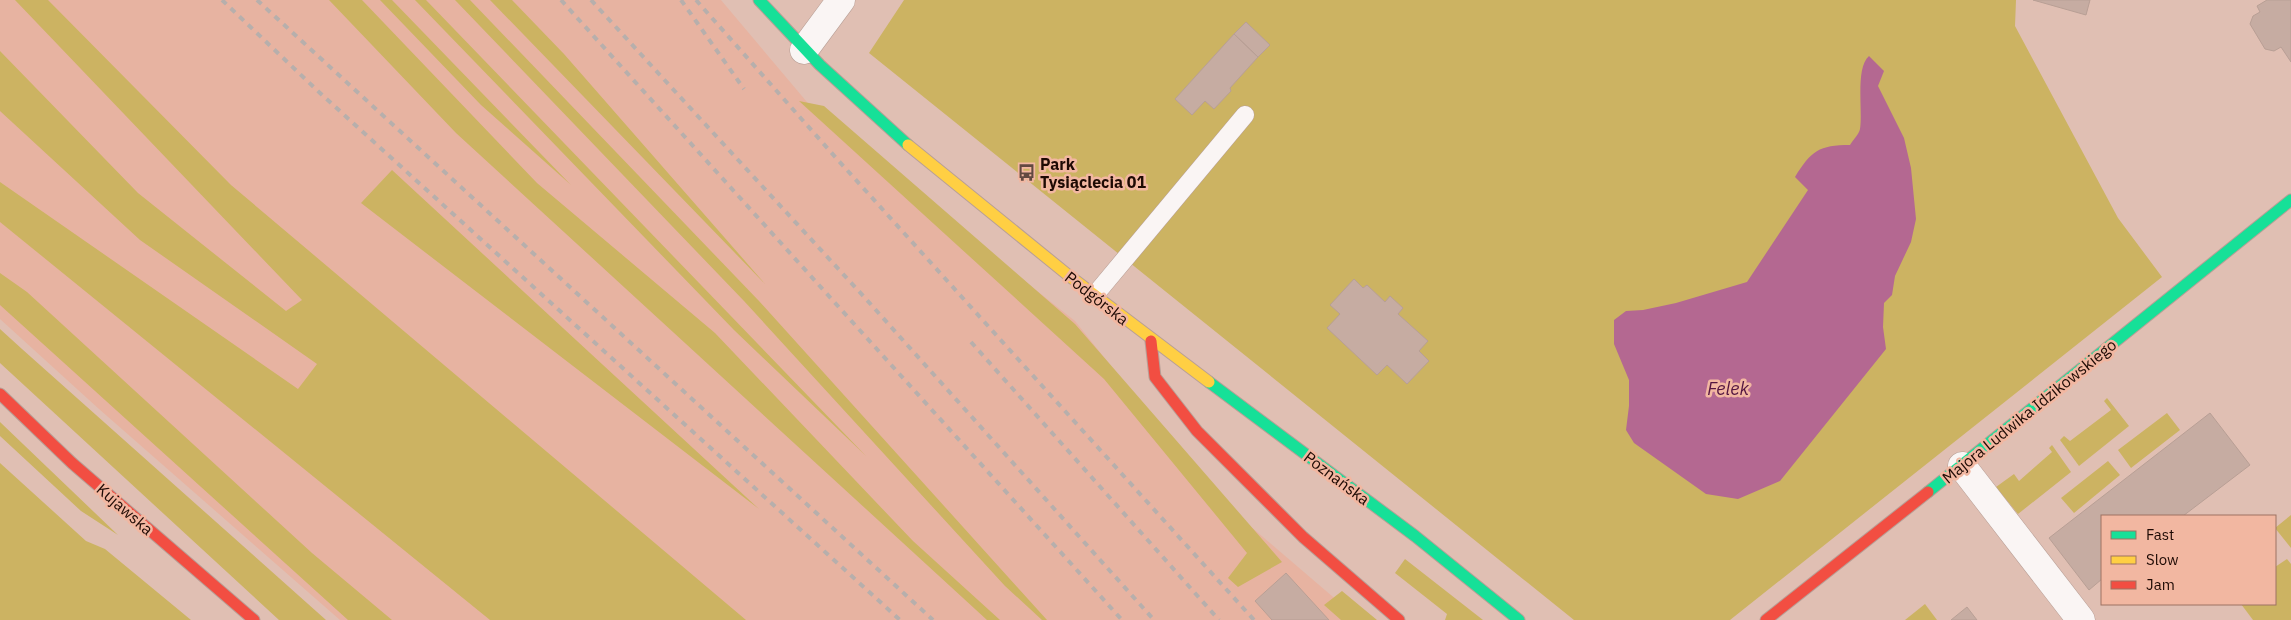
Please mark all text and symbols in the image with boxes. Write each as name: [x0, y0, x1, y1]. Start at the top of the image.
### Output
place label: Park Tysiąclecia 01: [1040, 154, 1146, 192]
bus stop icon: Park Tysiąclecia 01: [1016, 163, 1036, 183]
street label: Podgórska: [1061, 267, 1133, 329]
street label: Majora Ludwika Idzikowskiego: [1938, 334, 2120, 488]
water label: Felek: [1707, 377, 1750, 400]
street label: Poznańska: [1300, 447, 1374, 509]
street label: Kujawska: [93, 479, 158, 539]
legend: [2101, 515, 2276, 605]
text: Fast: [2146, 525, 2174, 544]
text: Slow: [2146, 550, 2179, 569]
text: Jam: [2146, 575, 2175, 594]

